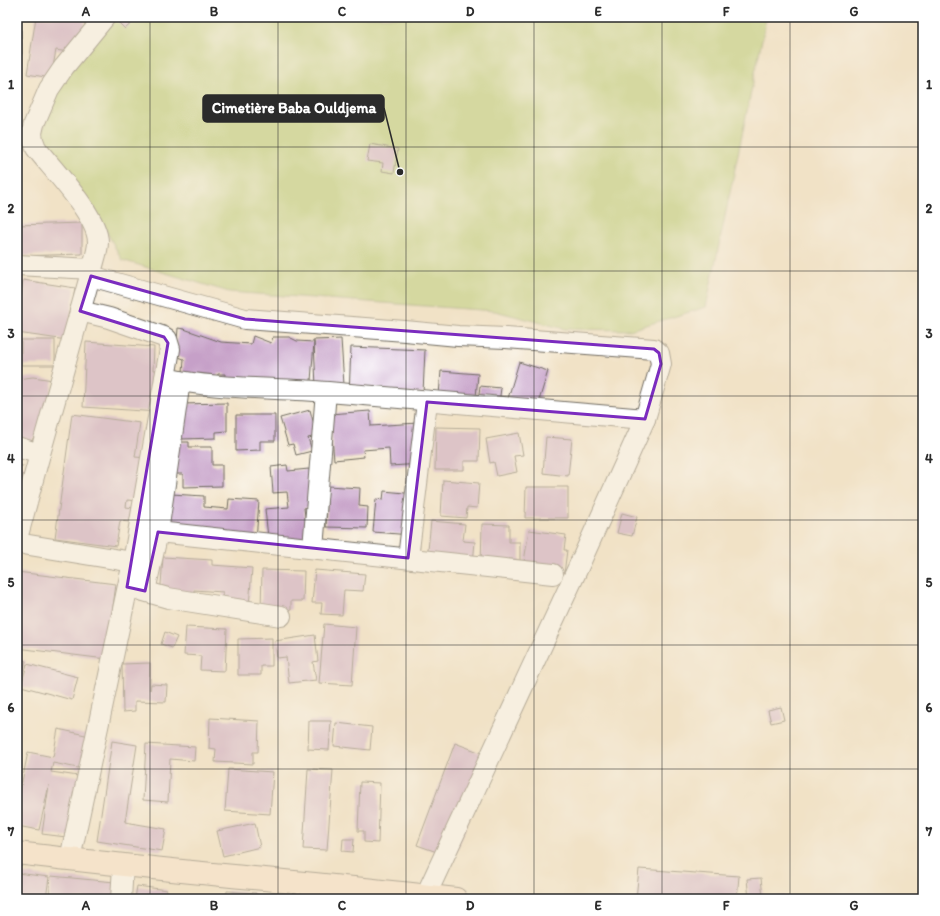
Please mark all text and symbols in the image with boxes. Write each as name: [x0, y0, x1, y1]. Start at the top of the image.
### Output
text: A: [81, 4, 91, 19]
text: B: [210, 4, 219, 19]
text: C: [338, 4, 347, 19]
text: D: [466, 4, 475, 19]
text: E: [594, 4, 602, 19]
text: F: [723, 4, 730, 19]
text: G: [850, 4, 859, 19]
text: 1: [8, 77, 14, 92]
text: 1: [926, 77, 932, 92]
callout: Cimetière Baba Ouldjema: [203, 95, 384, 122]
text: Cimetière Baba Ouldjema: [212, 99, 376, 118]
text: 2: [8, 201, 15, 216]
text: 2: [926, 201, 933, 216]
text: 3: [7, 326, 15, 341]
text: 3: [925, 326, 933, 341]
text: 4: [7, 451, 15, 466]
text: 4: [925, 451, 933, 466]
text: 5: [8, 575, 15, 590]
text: 5: [926, 575, 933, 590]
text: 6: [8, 700, 15, 715]
text: 6: [926, 700, 933, 715]
text: 7: [7, 824, 15, 839]
text: 7: [925, 824, 933, 839]
text: A: [81, 898, 91, 913]
text: B: [210, 898, 219, 913]
text: C: [338, 898, 347, 913]
text: D: [466, 898, 475, 913]
text: E: [594, 898, 602, 913]
text: F: [723, 898, 730, 913]
text: G: [850, 898, 859, 913]

